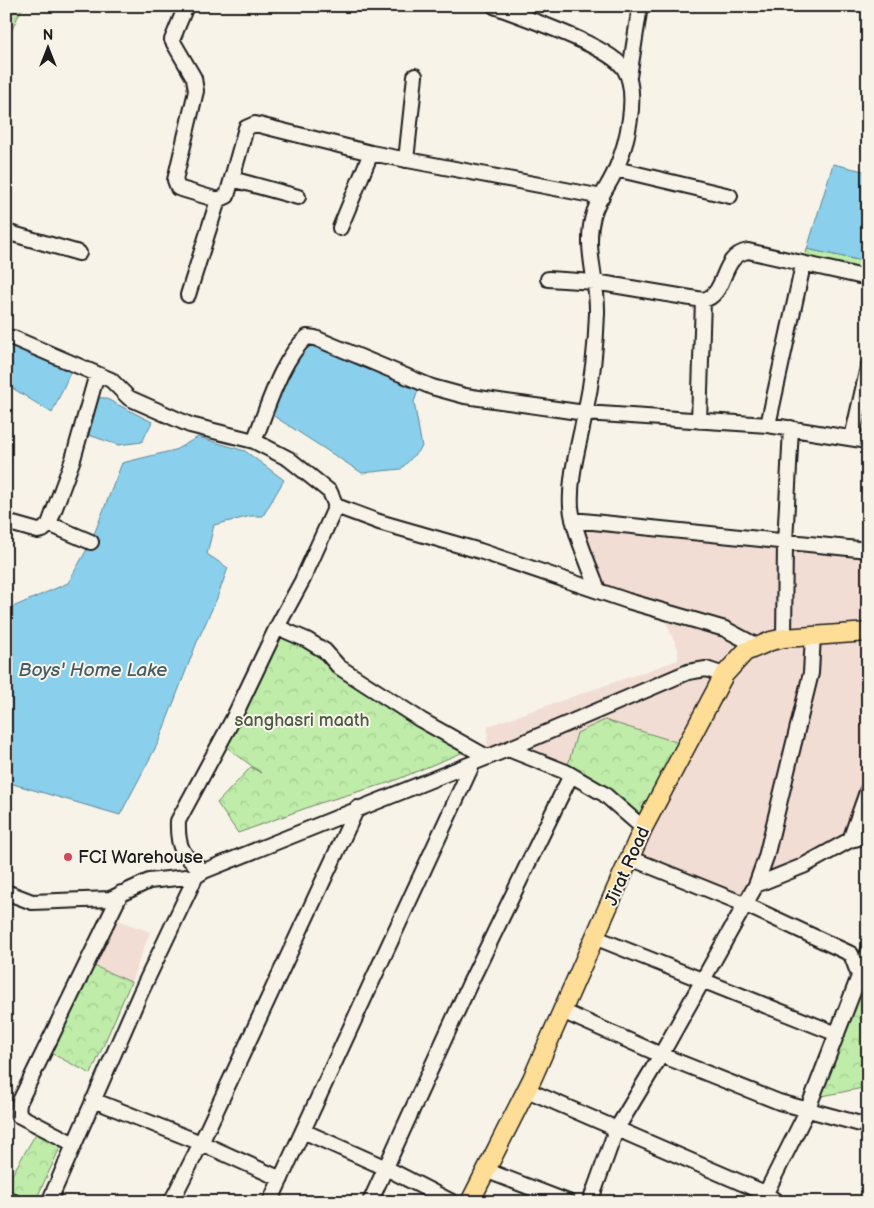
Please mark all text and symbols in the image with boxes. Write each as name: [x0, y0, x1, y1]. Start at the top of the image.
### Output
north arrow: [22, 22, 72, 72]
text: N: [43, 27, 53, 44]
water label: Boys' Home Lake: [19, 659, 167, 682]
park label: sanghasri maath: [235, 710, 370, 731]
street label: Jirat Road: [601, 823, 654, 909]
place label: FCI Warehouse: [78, 847, 204, 868]
marker: FCI Warehouse: [62, 851, 74, 863]

